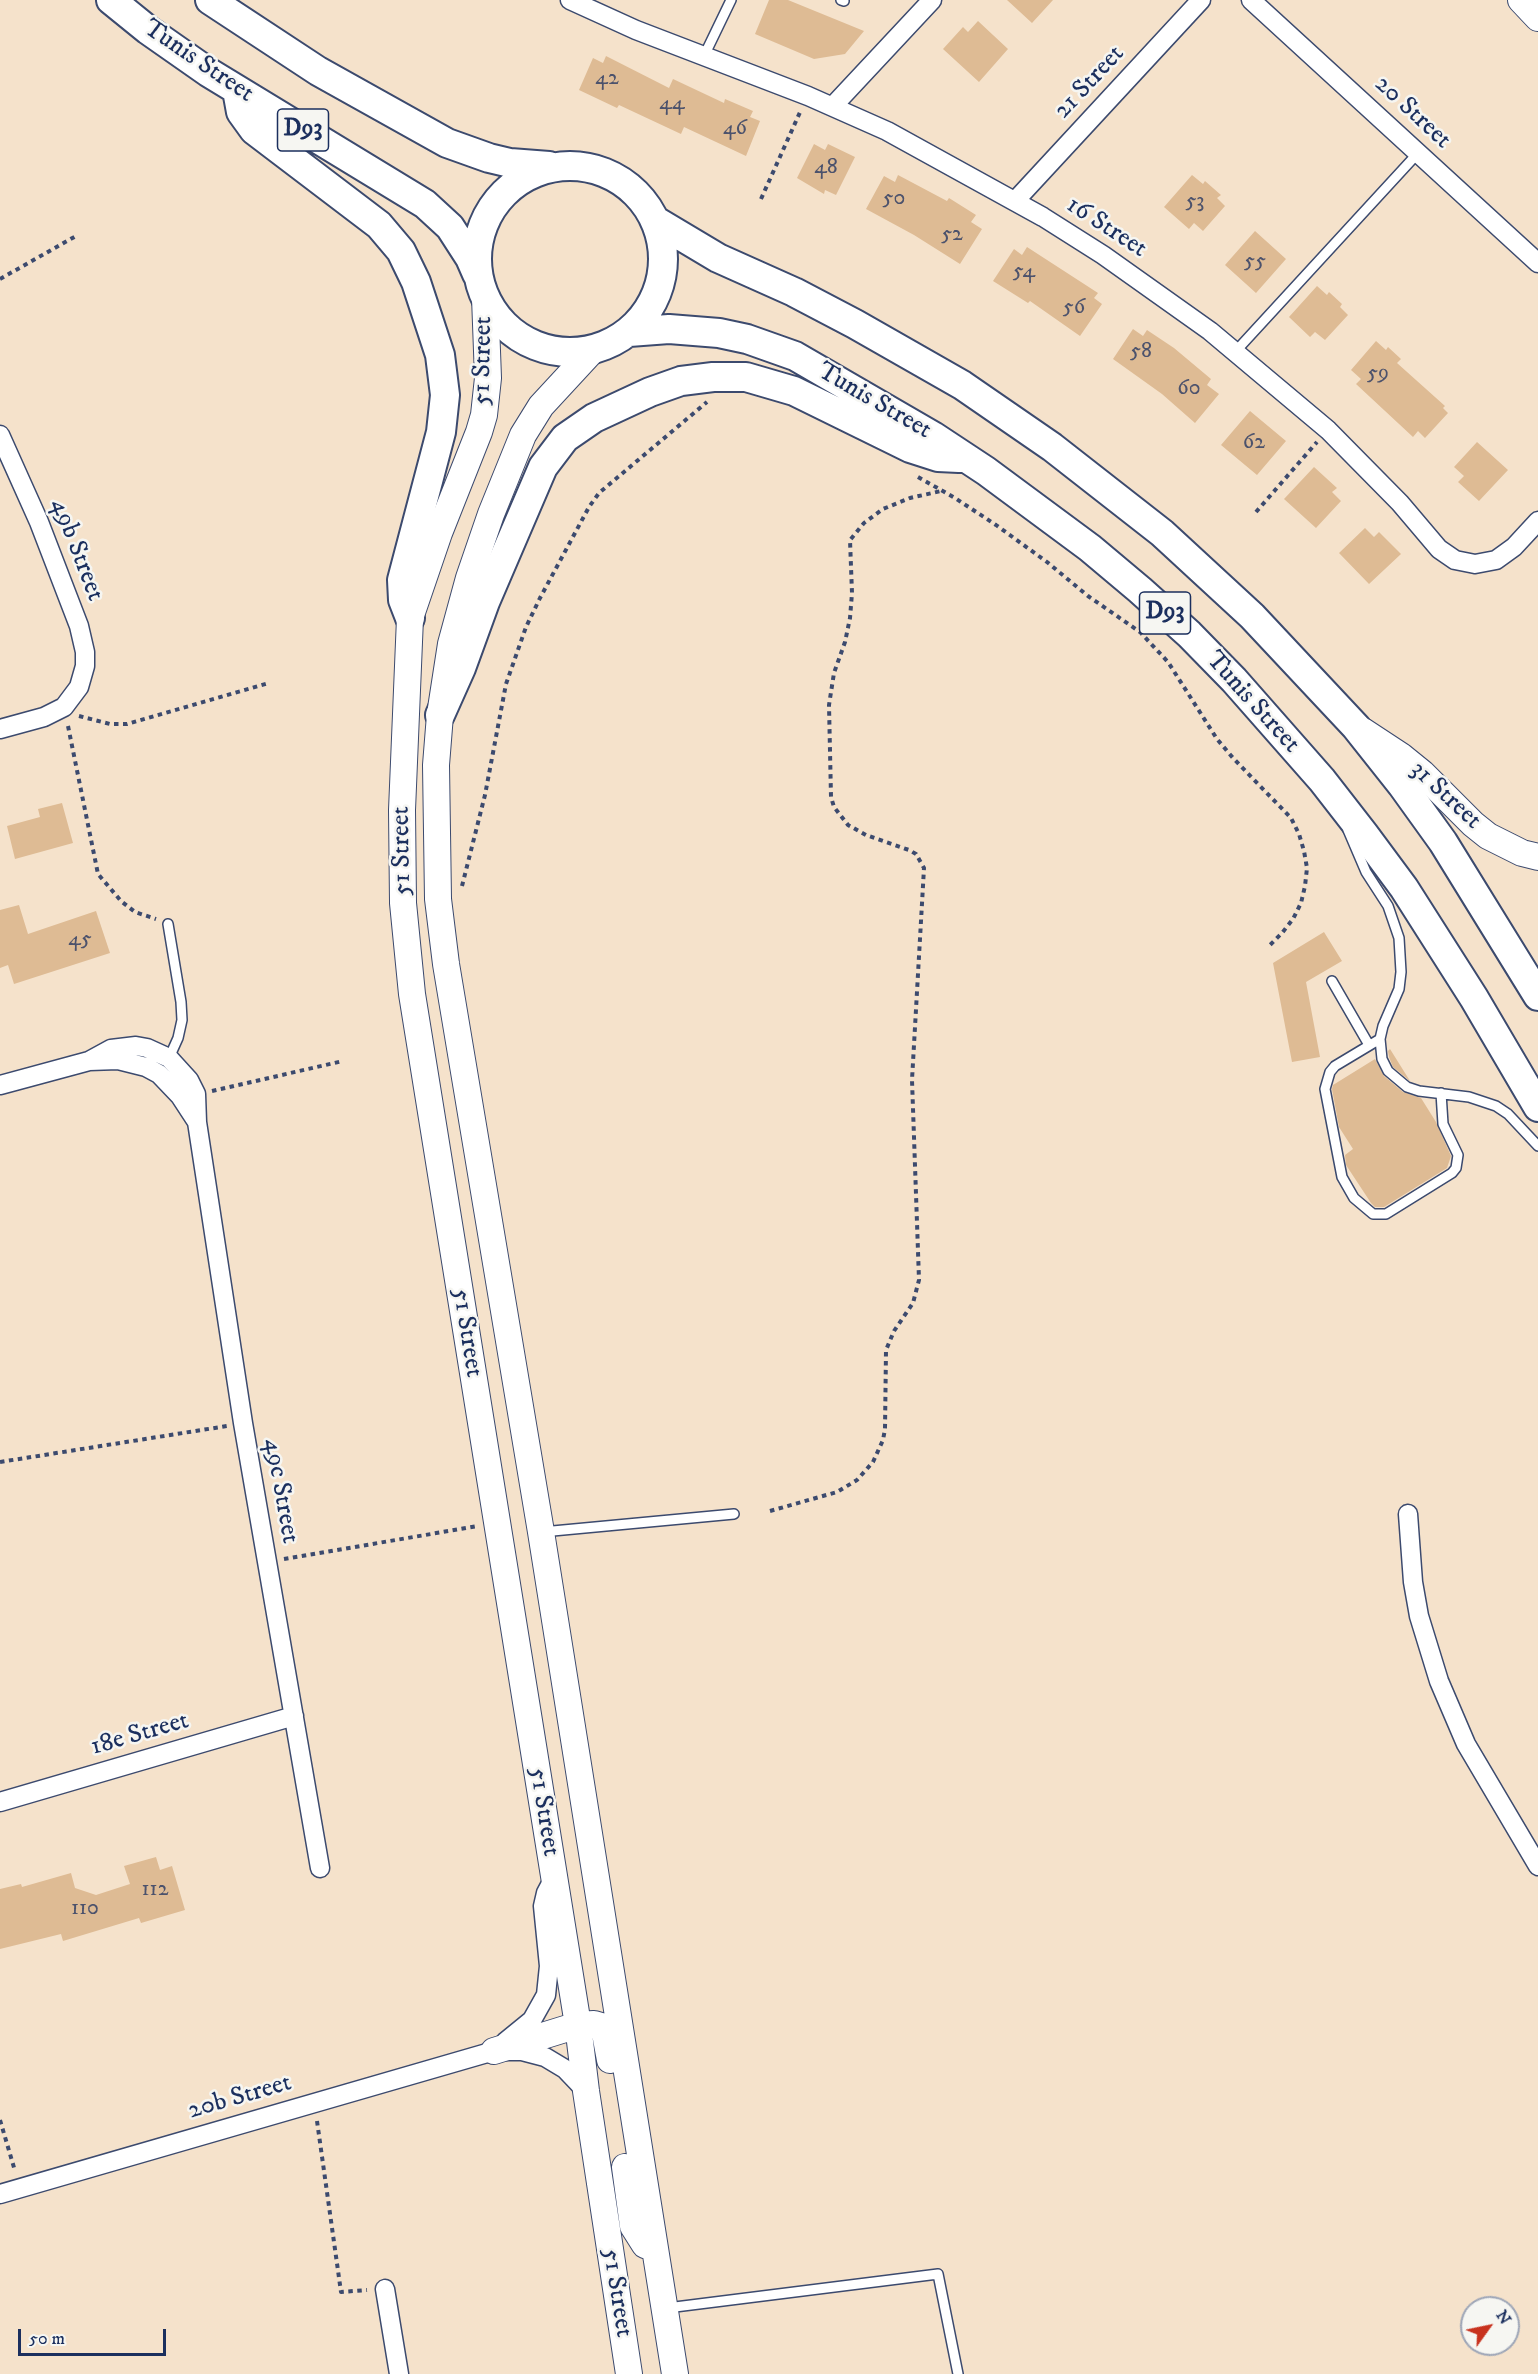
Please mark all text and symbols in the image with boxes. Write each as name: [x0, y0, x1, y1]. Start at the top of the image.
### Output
street label: Tunis Street: [137, 14, 259, 110]
street label: 21 Street: [1048, 40, 1132, 126]
house number: 42: [595, 66, 619, 92]
street label: 20 Street: [1367, 70, 1457, 156]
house number: 44: [659, 91, 685, 117]
road number: D93: [278, 109, 328, 151]
house number: 46: [723, 116, 747, 142]
house number: 48: [814, 155, 838, 181]
house number: 50: [883, 186, 905, 212]
house number: 53: [1185, 189, 1205, 215]
street label: 16 Street: [1060, 190, 1152, 266]
house number: 52: [941, 222, 963, 248]
house number: 55: [1244, 249, 1266, 275]
house number: 54: [1013, 259, 1035, 285]
house number: 56: [1063, 295, 1085, 321]
street label: 51 Street: [468, 316, 500, 406]
house number: 58: [1130, 339, 1152, 365]
street label: Tunis Street: [811, 357, 937, 447]
house number: 59: [1367, 361, 1389, 387]
house number: 60: [1177, 376, 1201, 402]
house number: 62: [1243, 430, 1265, 456]
street label: 49b Street: [42, 494, 110, 606]
road number: D93: [1140, 592, 1190, 634]
street label: Tunis Street: [1198, 646, 1306, 760]
street label: 31 Street: [1403, 755, 1487, 837]
street label: 51 Street: [387, 806, 419, 896]
house number: 45: [68, 927, 92, 953]
street label: 51 Street: [444, 1286, 488, 1380]
street label: 49c Street: [255, 1436, 305, 1546]
street label: 18e Street: [87, 1706, 193, 1764]
street label: 51 Street: [521, 1765, 565, 1859]
house number: 112: [142, 1877, 168, 1903]
house number: 110: [71, 1896, 99, 1922]
street label: 20b Street: [185, 2068, 295, 2128]
street label: 51 Street: [594, 2246, 638, 2340]
north arrow: [1460, 2296, 1520, 2356]
text: N: [1491, 2306, 1515, 2328]
scale bar: [21, 2317, 170, 2355]
text: 50 m: [29, 2328, 65, 2350]

